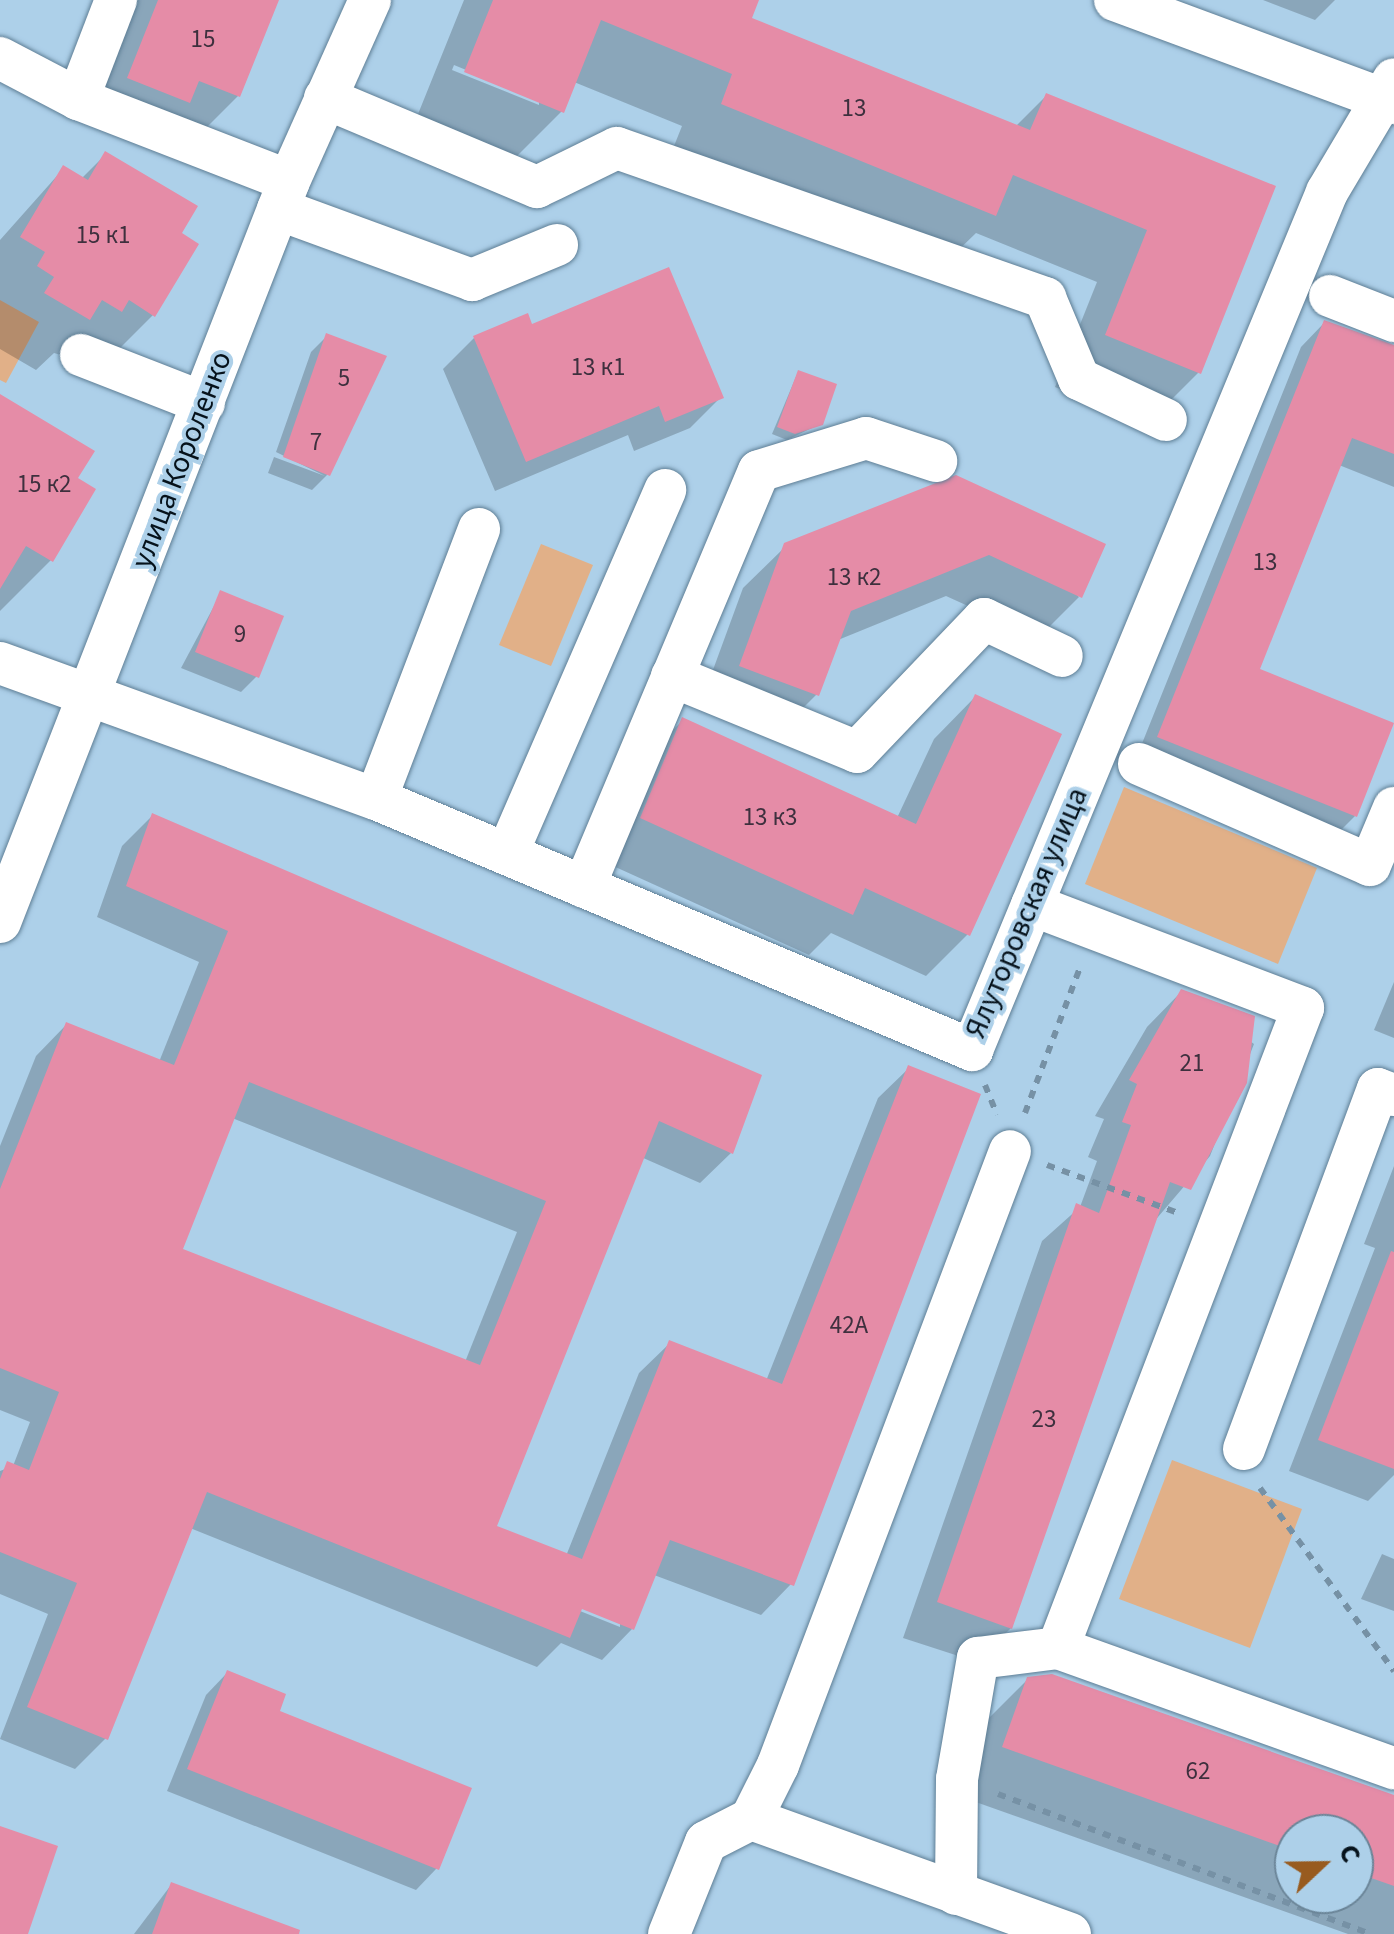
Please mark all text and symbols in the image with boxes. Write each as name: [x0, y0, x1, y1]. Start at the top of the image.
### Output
house number: 15: [191, 24, 215, 54]
house number: 13: [842, 93, 866, 123]
house number: 15 к1: [76, 220, 130, 250]
street label: улица Короленко: [124, 347, 240, 573]
house number: 13 к1: [571, 352, 625, 382]
house number: 5: [338, 363, 350, 393]
house number: 7: [310, 427, 322, 457]
house number: 15 к2: [17, 469, 71, 499]
house number: 13: [1253, 547, 1277, 577]
house number: 13 к2: [827, 562, 881, 592]
house number: 9: [234, 619, 246, 649]
street label: Ялуторовская улица: [958, 782, 1096, 1044]
house number: 13 к3: [743, 802, 797, 832]
house number: 21: [1180, 1048, 1204, 1078]
house number: 42А: [830, 1310, 868, 1340]
house number: 23: [1032, 1404, 1056, 1434]
house number: 62: [1186, 1756, 1210, 1786]
north arrow: [1274, 1814, 1374, 1914]
text: С: [1328, 1838, 1372, 1869]

